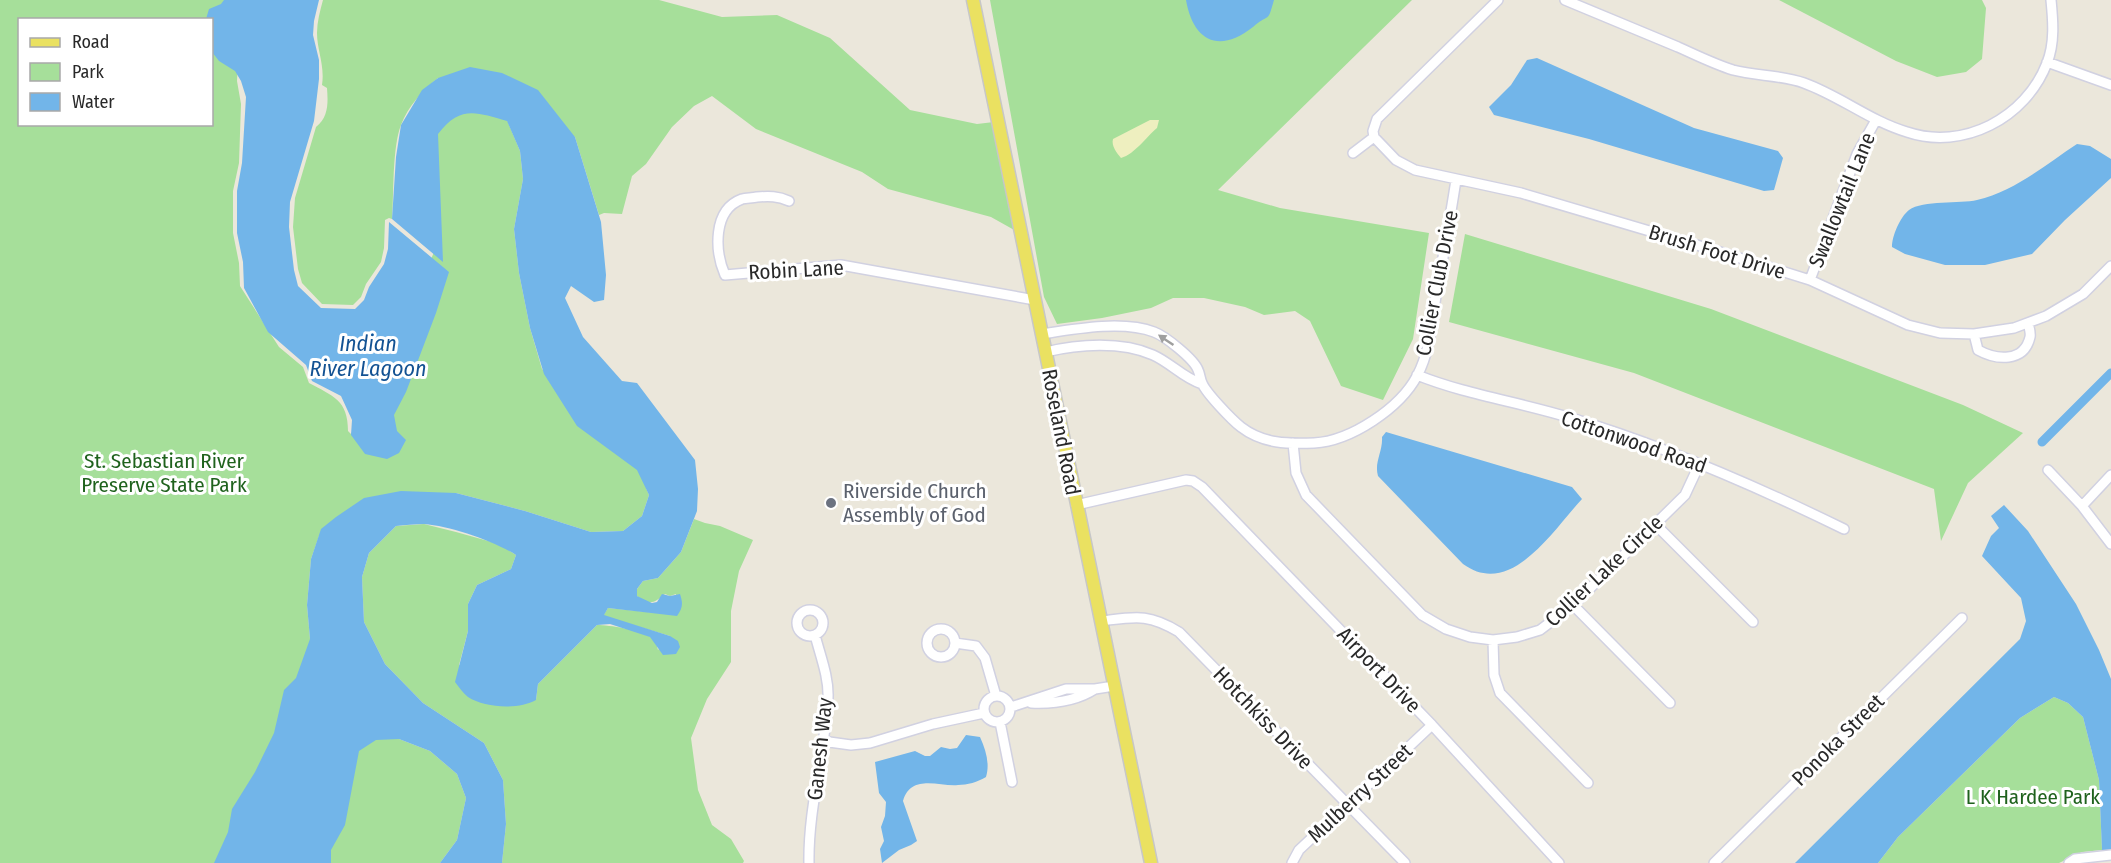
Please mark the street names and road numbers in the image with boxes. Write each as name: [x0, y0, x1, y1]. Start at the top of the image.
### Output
street label: Swallowtail Lane: [1803, 129, 1881, 271]
street label: Collier Club Drive: [1410, 208, 1464, 358]
street label: Brush Foot Drive: [1645, 219, 1789, 285]
street label: Robin Lane: [748, 255, 844, 285]
street label: Roseland Road: [1036, 367, 1086, 497]
street label: Cottonwood Road: [1558, 405, 1710, 479]
street label: Collier Lake Circle: [1539, 510, 1669, 632]
street label: Airport Drive: [1332, 622, 1426, 718]
street label: Hotchkiss Drive: [1208, 661, 1318, 775]
street label: Ponoka Street: [1786, 688, 1890, 792]
street label: Ganesh Way: [802, 696, 838, 802]
street label: Mulberry Street: [1302, 738, 1418, 848]

